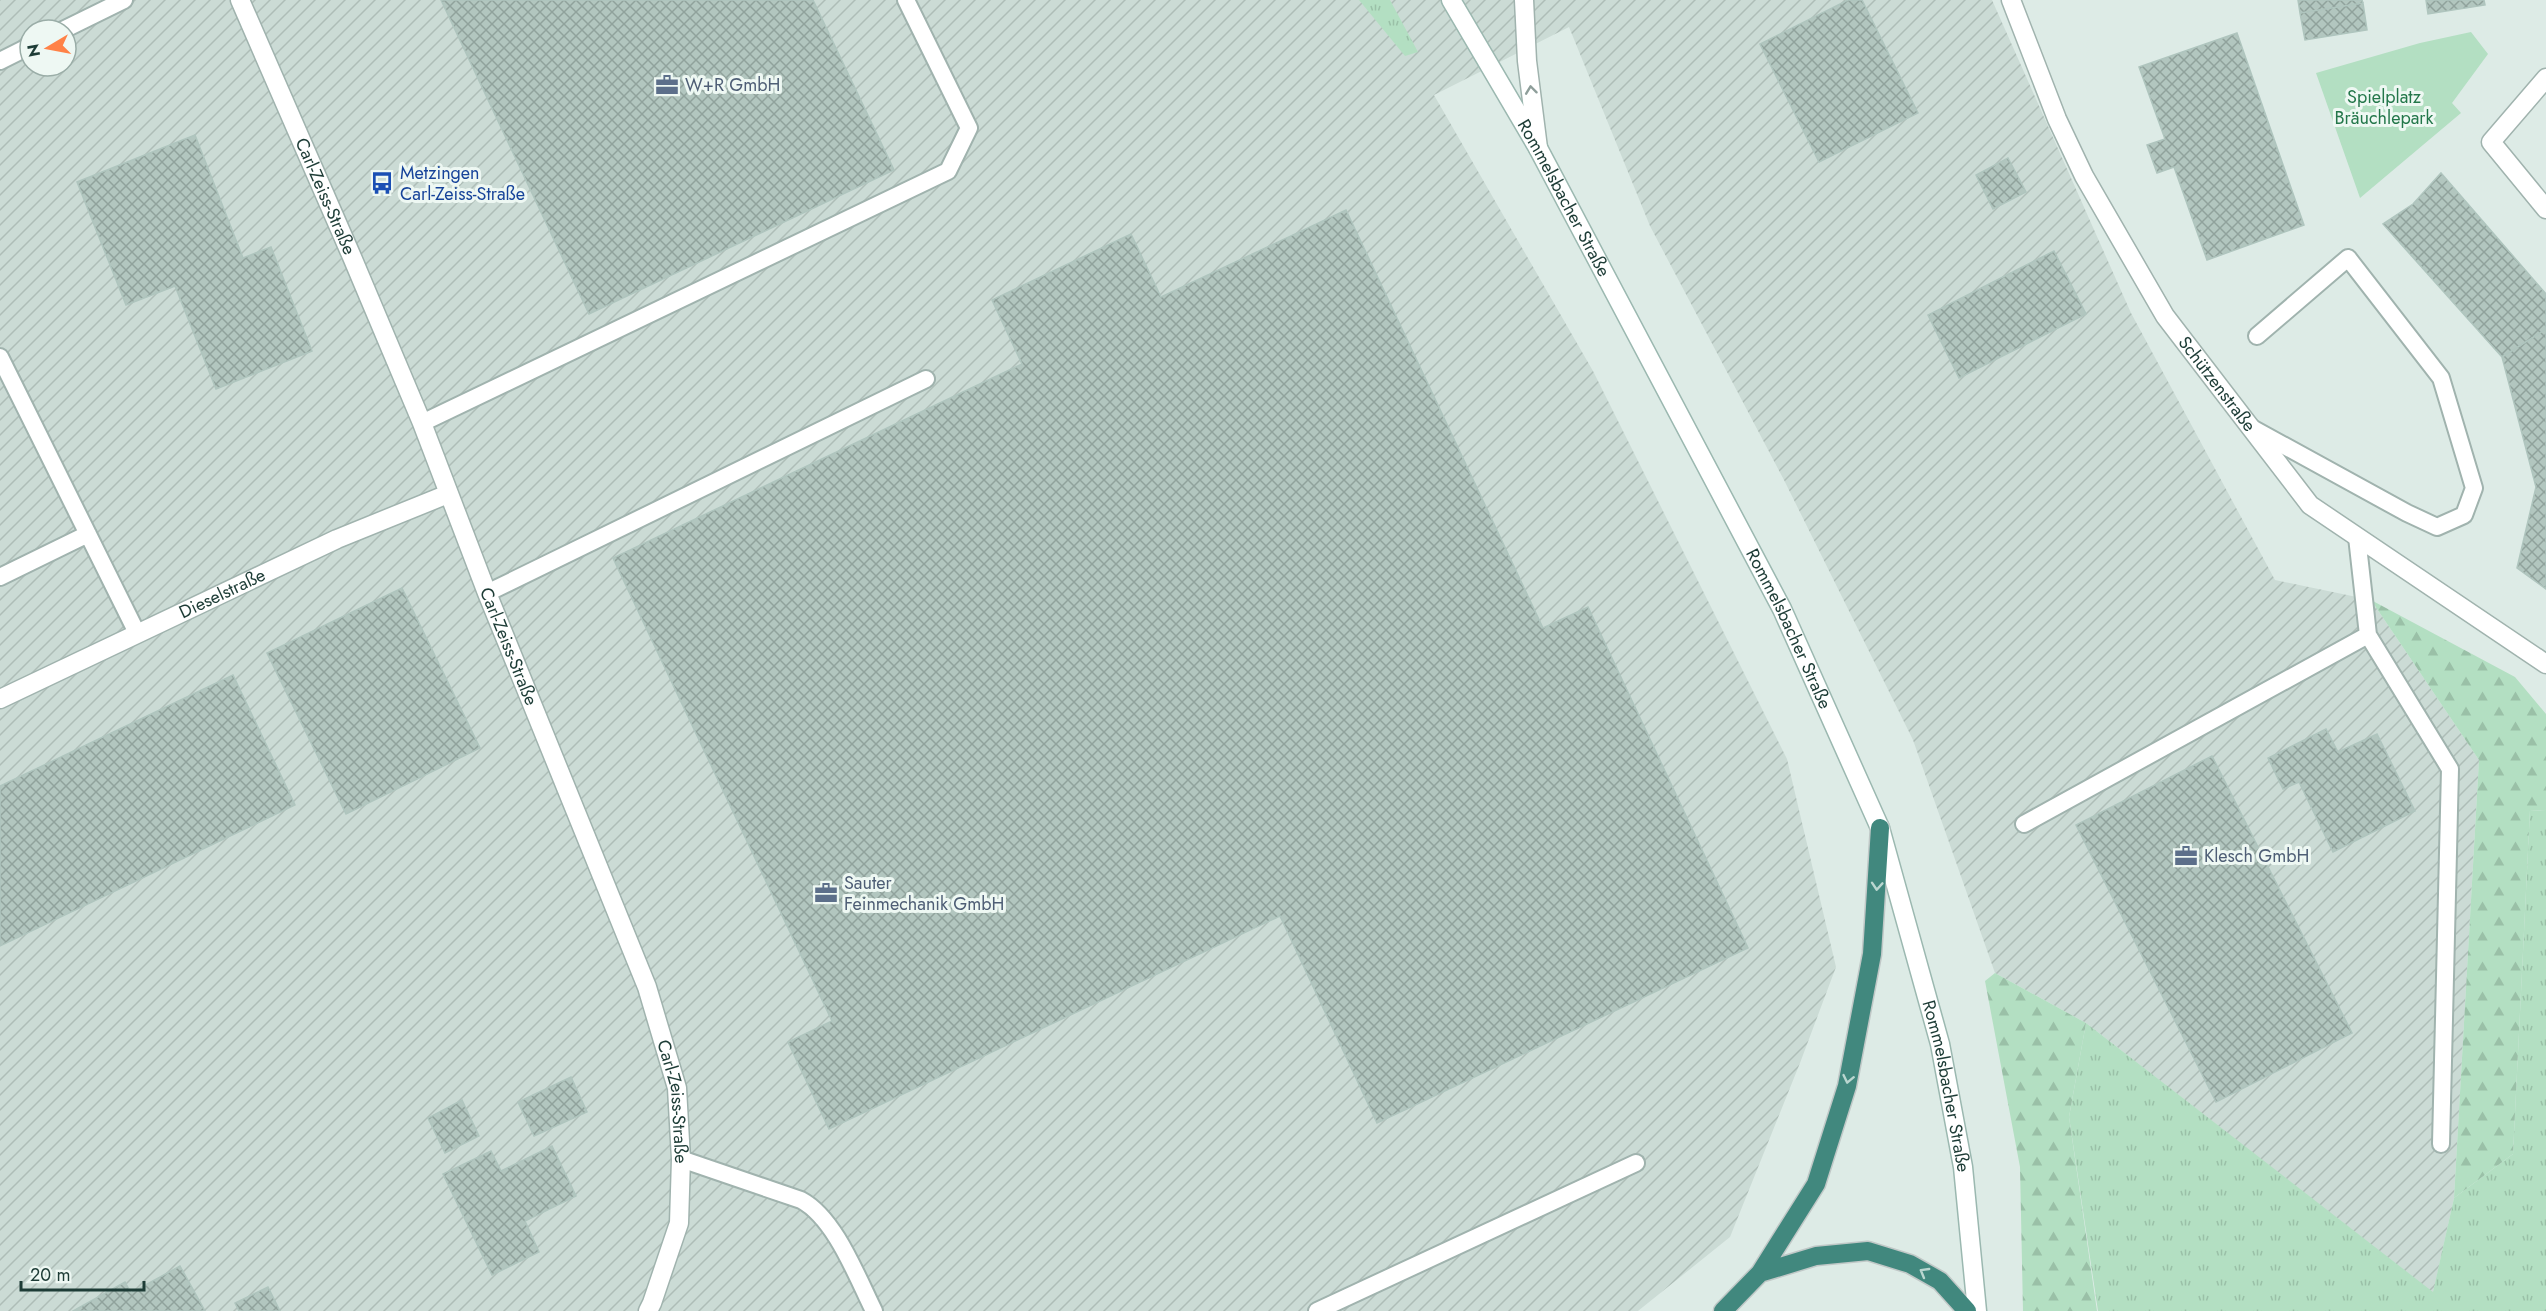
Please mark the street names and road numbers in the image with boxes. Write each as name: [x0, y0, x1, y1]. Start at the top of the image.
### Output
street label: Rommelsbacher Straße: [1511, 114, 1617, 281]
street label: Carl-Zeiss-Straße: [289, 134, 362, 259]
street label: Schützenstraße: [2172, 331, 2262, 437]
street label: Rommelsbacher Straße: [1739, 544, 1838, 713]
street label: Dieselstraße: [175, 562, 270, 625]
street label: Carl-Zeiss-Straße: [473, 583, 544, 709]
street label: Rommelsbacher Straße: [1915, 997, 1976, 1173]
street label: Carl-Zeiss-Straße: [650, 1037, 694, 1164]

